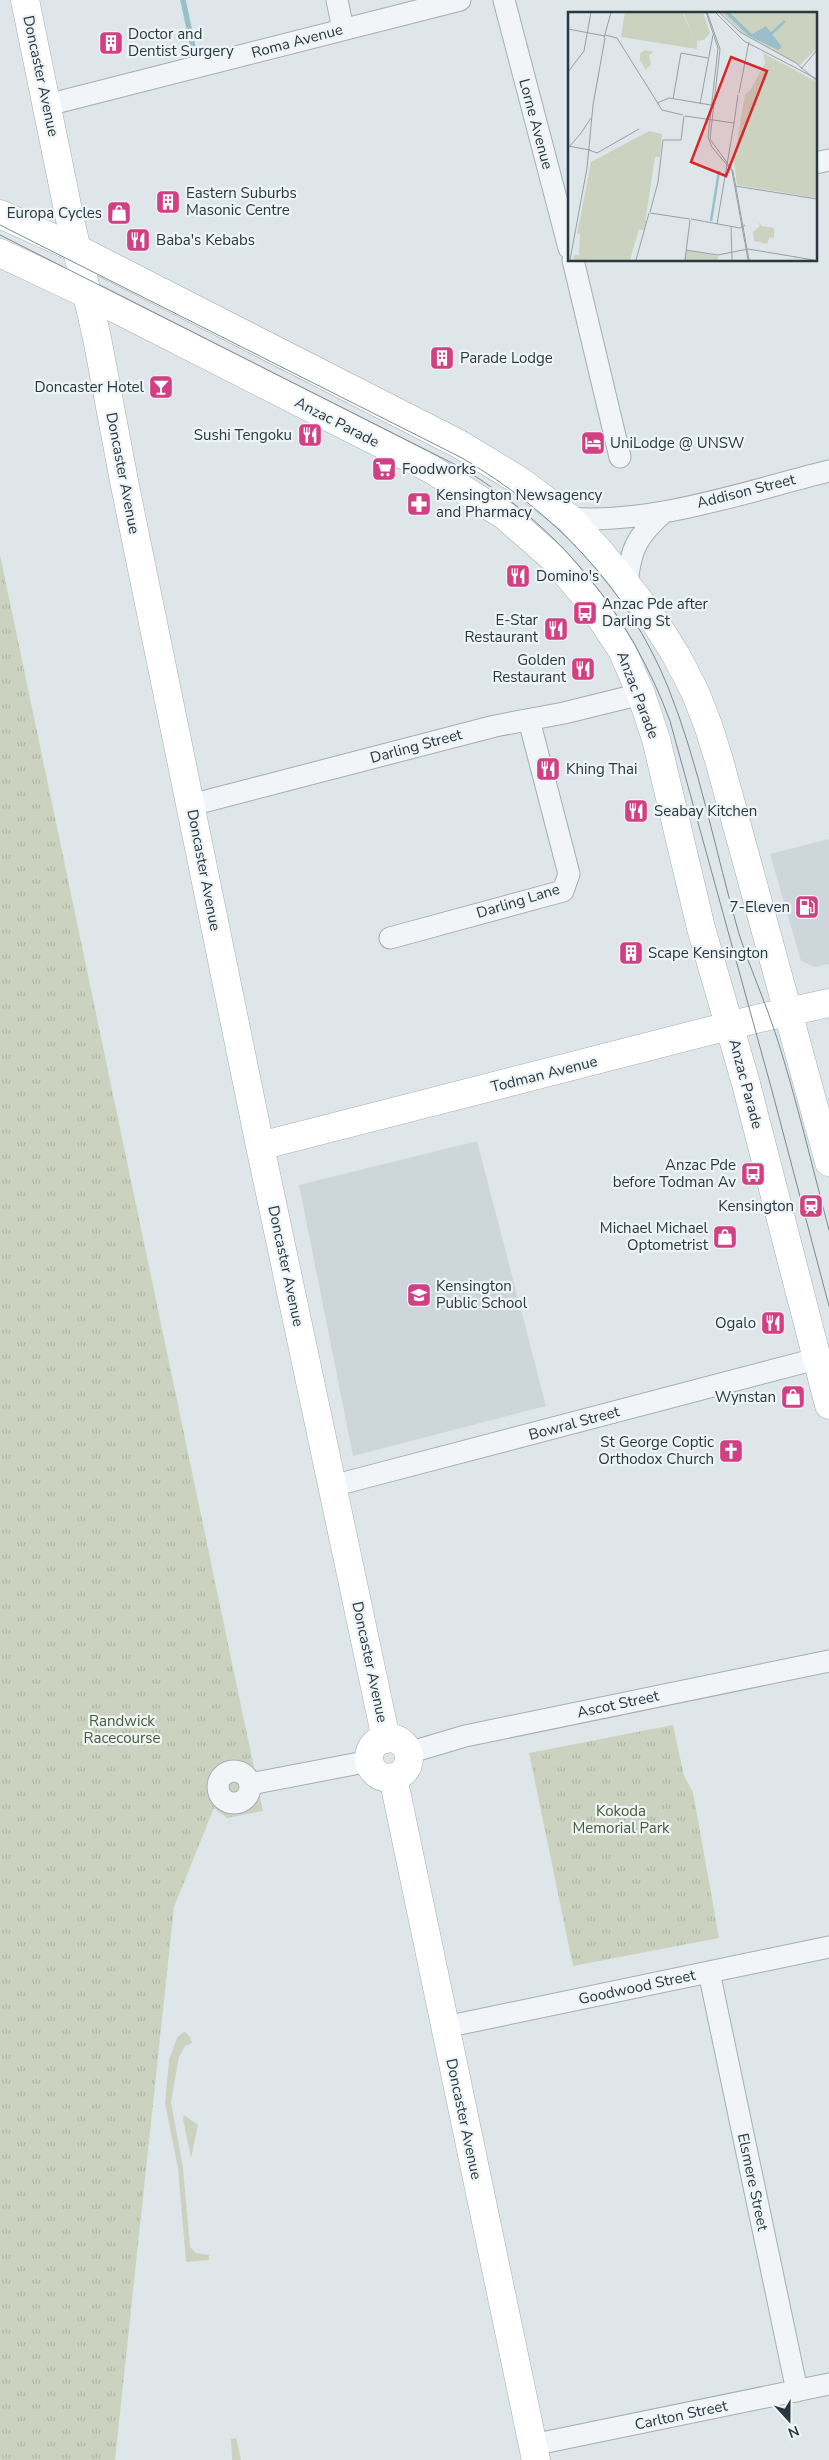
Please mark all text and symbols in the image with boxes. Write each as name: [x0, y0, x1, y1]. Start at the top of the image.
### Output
inset map: [568, 12, 816, 261]
street label: Doncaster Avenue: [18, 14, 64, 138]
street label: Roma Avenue: [249, 19, 345, 63]
place label: Doctor and Dentist Surgery: [128, 24, 234, 61]
building icon: Doctor and Dentist Surgery: [98, 30, 124, 56]
street label: Lorne Avenue: [514, 76, 558, 172]
place label: Eastern Suburbs Masonic Centre: [186, 183, 297, 220]
building icon: Eastern Suburbs Masonic Centre: [155, 189, 181, 215]
shop icon: Europa Cycles: [106, 200, 132, 226]
place label: Europa Cycles: [7, 203, 102, 223]
restaurant icon: Baba's Kebabs: [125, 227, 151, 253]
place label: Baba's Kebabs: [156, 230, 255, 250]
building icon: Parade Lodge: [429, 345, 455, 371]
place label: Parade Lodge: [460, 348, 553, 368]
bar icon: Doncaster Hotel: [148, 374, 174, 400]
place label: Doncaster Hotel: [34, 377, 145, 397]
street label: Anzac Parade: [291, 392, 383, 452]
street label: Doncaster Avenue: [101, 411, 145, 535]
restaurant icon: Sushi Tengoku: [297, 422, 323, 448]
place label: Sushi Tengoku: [194, 425, 292, 445]
hotel icon: UniLodge @ UNSW: [580, 430, 606, 456]
place label: UniLodge @ UNSW: [610, 433, 745, 453]
supermarket icon: Foodworks: [371, 456, 397, 482]
place label: Foodworks: [402, 459, 476, 479]
street label: Addison Street: [695, 469, 798, 513]
place label: Kensington Newsagency and Pharmacy: [436, 485, 603, 522]
pharmacy icon: Kensington Newsagency and Pharmacy: [406, 491, 432, 517]
restaurant icon: Domino's: [505, 563, 531, 589]
place label: Domino's: [536, 566, 599, 586]
place label: Anzac Pde after Darling St: [602, 594, 709, 631]
bus stop icon: Anzac Pde after Darling St: [572, 600, 598, 626]
place label: E-Star Restaurant: [464, 610, 539, 647]
restaurant icon: E-Star Restaurant: [543, 616, 569, 642]
street label: Anzac Parade: [612, 648, 664, 742]
place label: Golden Restaurant: [492, 650, 567, 687]
restaurant icon: Golden Restaurant: [570, 656, 596, 682]
street label: Darling Street: [368, 724, 465, 768]
restaurant icon: Khing Thai: [535, 756, 561, 782]
place label: Khing Thai: [566, 759, 638, 779]
restaurant icon: Seabay Kitchen: [623, 798, 649, 824]
place label: Seabay Kitchen: [654, 801, 757, 821]
street label: Doncaster Avenue: [182, 808, 226, 932]
street label: Darling Lane: [474, 879, 562, 923]
fuel station icon: 7-Eleven: [794, 894, 820, 920]
place label: 7-Eleven: [730, 897, 790, 917]
building icon: Scape Kensington: [618, 940, 644, 966]
place label: Scape Kensington: [648, 943, 768, 963]
street label: Anzac Parade: [724, 1037, 768, 1131]
street label: Todman Avenue: [489, 1051, 599, 1097]
place label: Anzac Pde before Todman Av: [613, 1155, 736, 1192]
bus stop icon: Anzac Pde before Todman Av: [740, 1161, 766, 1187]
station icon: Kensington: [798, 1193, 824, 1219]
place label: Kensington: [718, 1196, 794, 1216]
street label: Doncaster Avenue: [263, 1204, 309, 1328]
place label: Michael Michael Optometrist: [600, 1218, 709, 1255]
shop icon: Michael Michael Optometrist: [712, 1224, 738, 1250]
place label: Kensington Public School: [436, 1276, 528, 1313]
school or university icon: Kensington Public School: [406, 1282, 432, 1308]
restaurant icon: Ogalo: [760, 1310, 786, 1336]
place label: Ogalo: [715, 1313, 756, 1333]
shop icon: Wynstan: [780, 1384, 806, 1410]
place label: Wynstan: [715, 1387, 776, 1407]
street label: Bowral Street: [526, 1401, 622, 1445]
place label: St George Coptic Orthodox Church: [598, 1432, 714, 1469]
church icon: St George Coptic Orthodox Church: [718, 1438, 744, 1464]
street label: Doncaster Avenue: [347, 1600, 393, 1724]
street label: Ascot Street: [575, 1685, 661, 1722]
park label: Randwick Racecourse: [84, 1711, 160, 1748]
park label: Kokoda Memorial Park: [572, 1801, 670, 1838]
street label: Goodwood Street: [577, 1965, 698, 2009]
street label: Doncaster Avenue: [441, 2057, 487, 2181]
street label: Elsmere Street: [733, 2131, 773, 2233]
street label: Carlton Street: [633, 2395, 730, 2435]
north arrow: [764, 2395, 814, 2445]
text: N: [785, 2421, 802, 2442]

